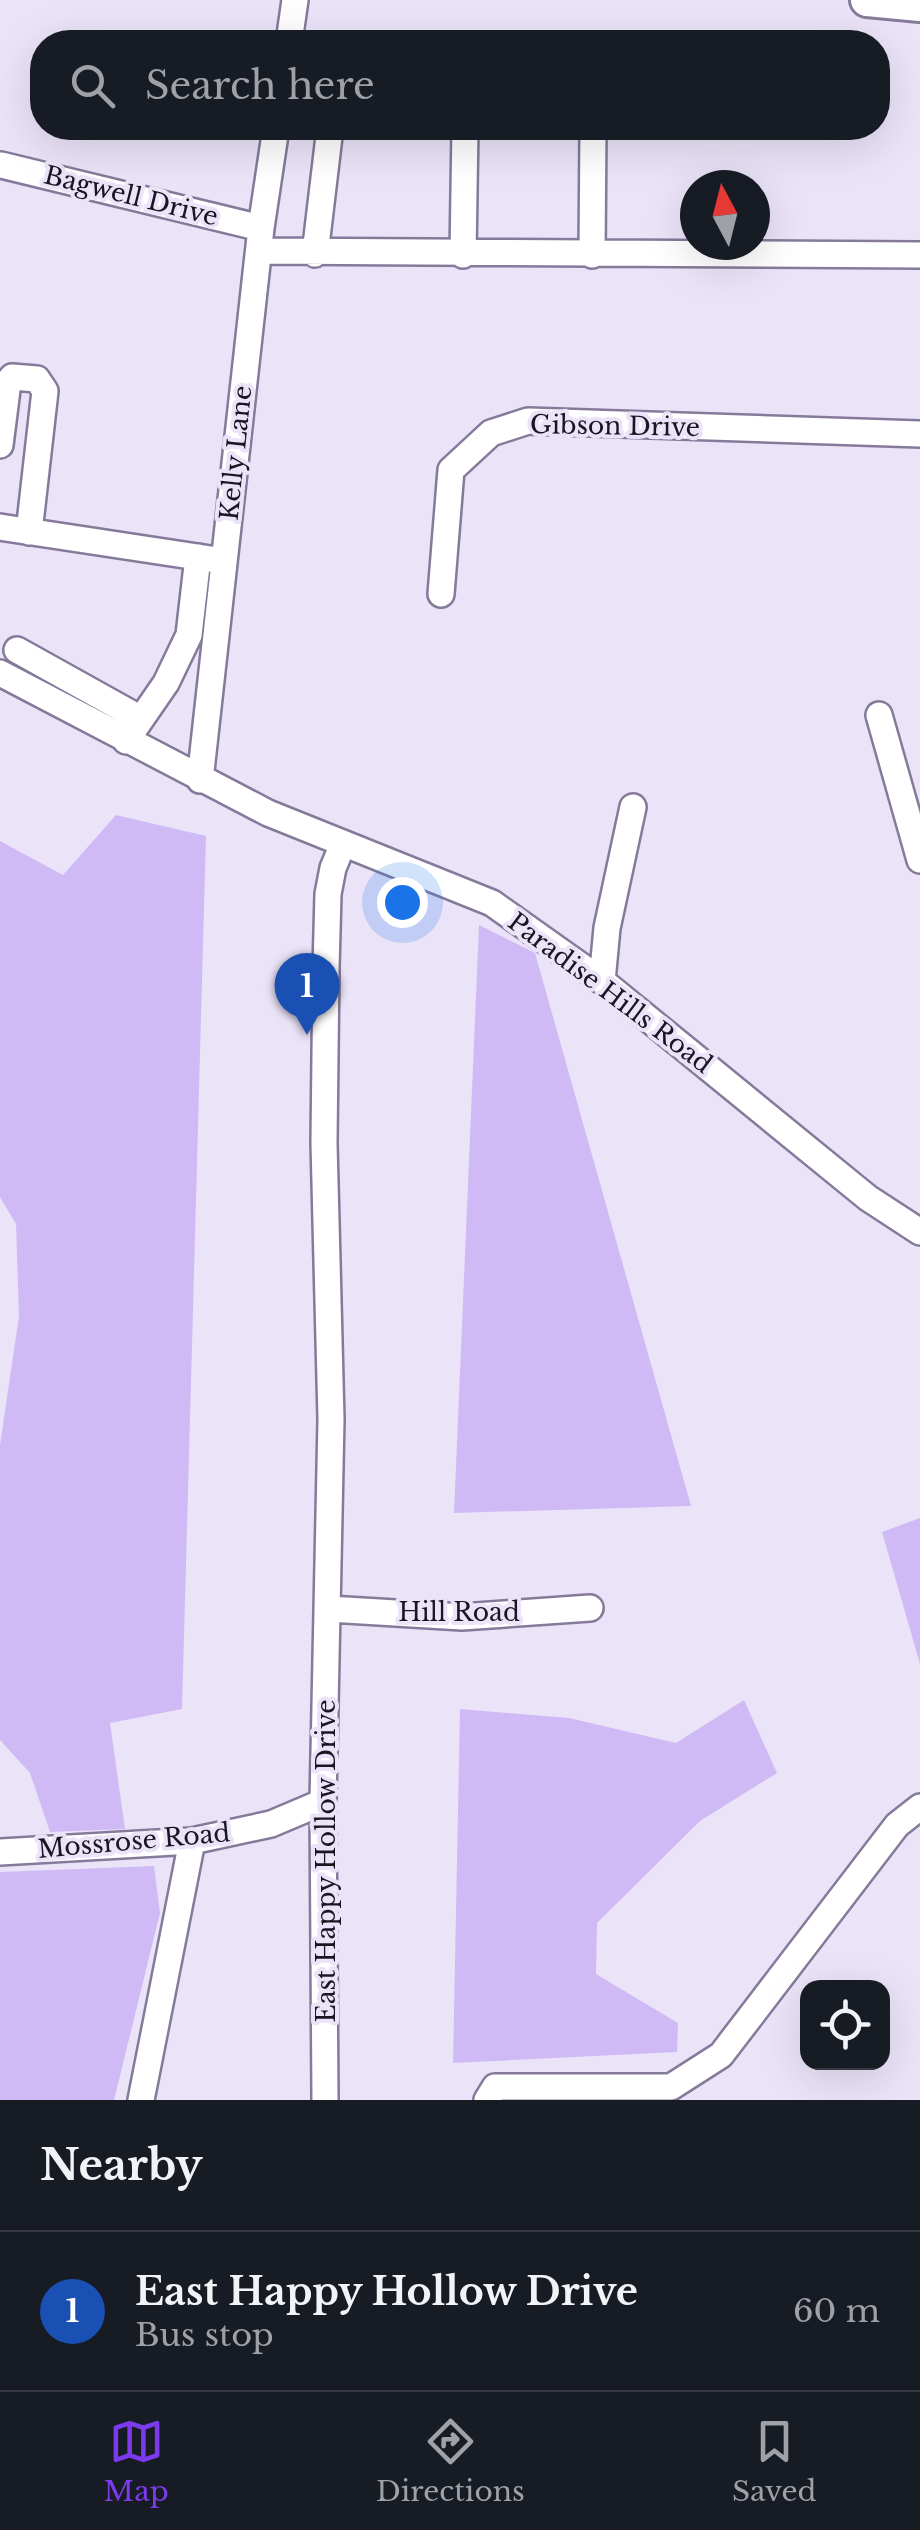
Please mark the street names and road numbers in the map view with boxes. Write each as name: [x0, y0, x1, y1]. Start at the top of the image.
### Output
street label: Bagwell Drive: [41, 159, 221, 233]
street label: Kelly Lane: [214, 384, 258, 522]
street label: Gibson Drive: [530, 409, 700, 443]
street label: Paradise Hills Road: [502, 906, 718, 1080]
street label: Hill Road: [398, 1597, 520, 1628]
street label: East Happy Hollow Drive: [311, 1700, 342, 2022]
street label: Mossrose Road: [37, 1817, 232, 1865]

